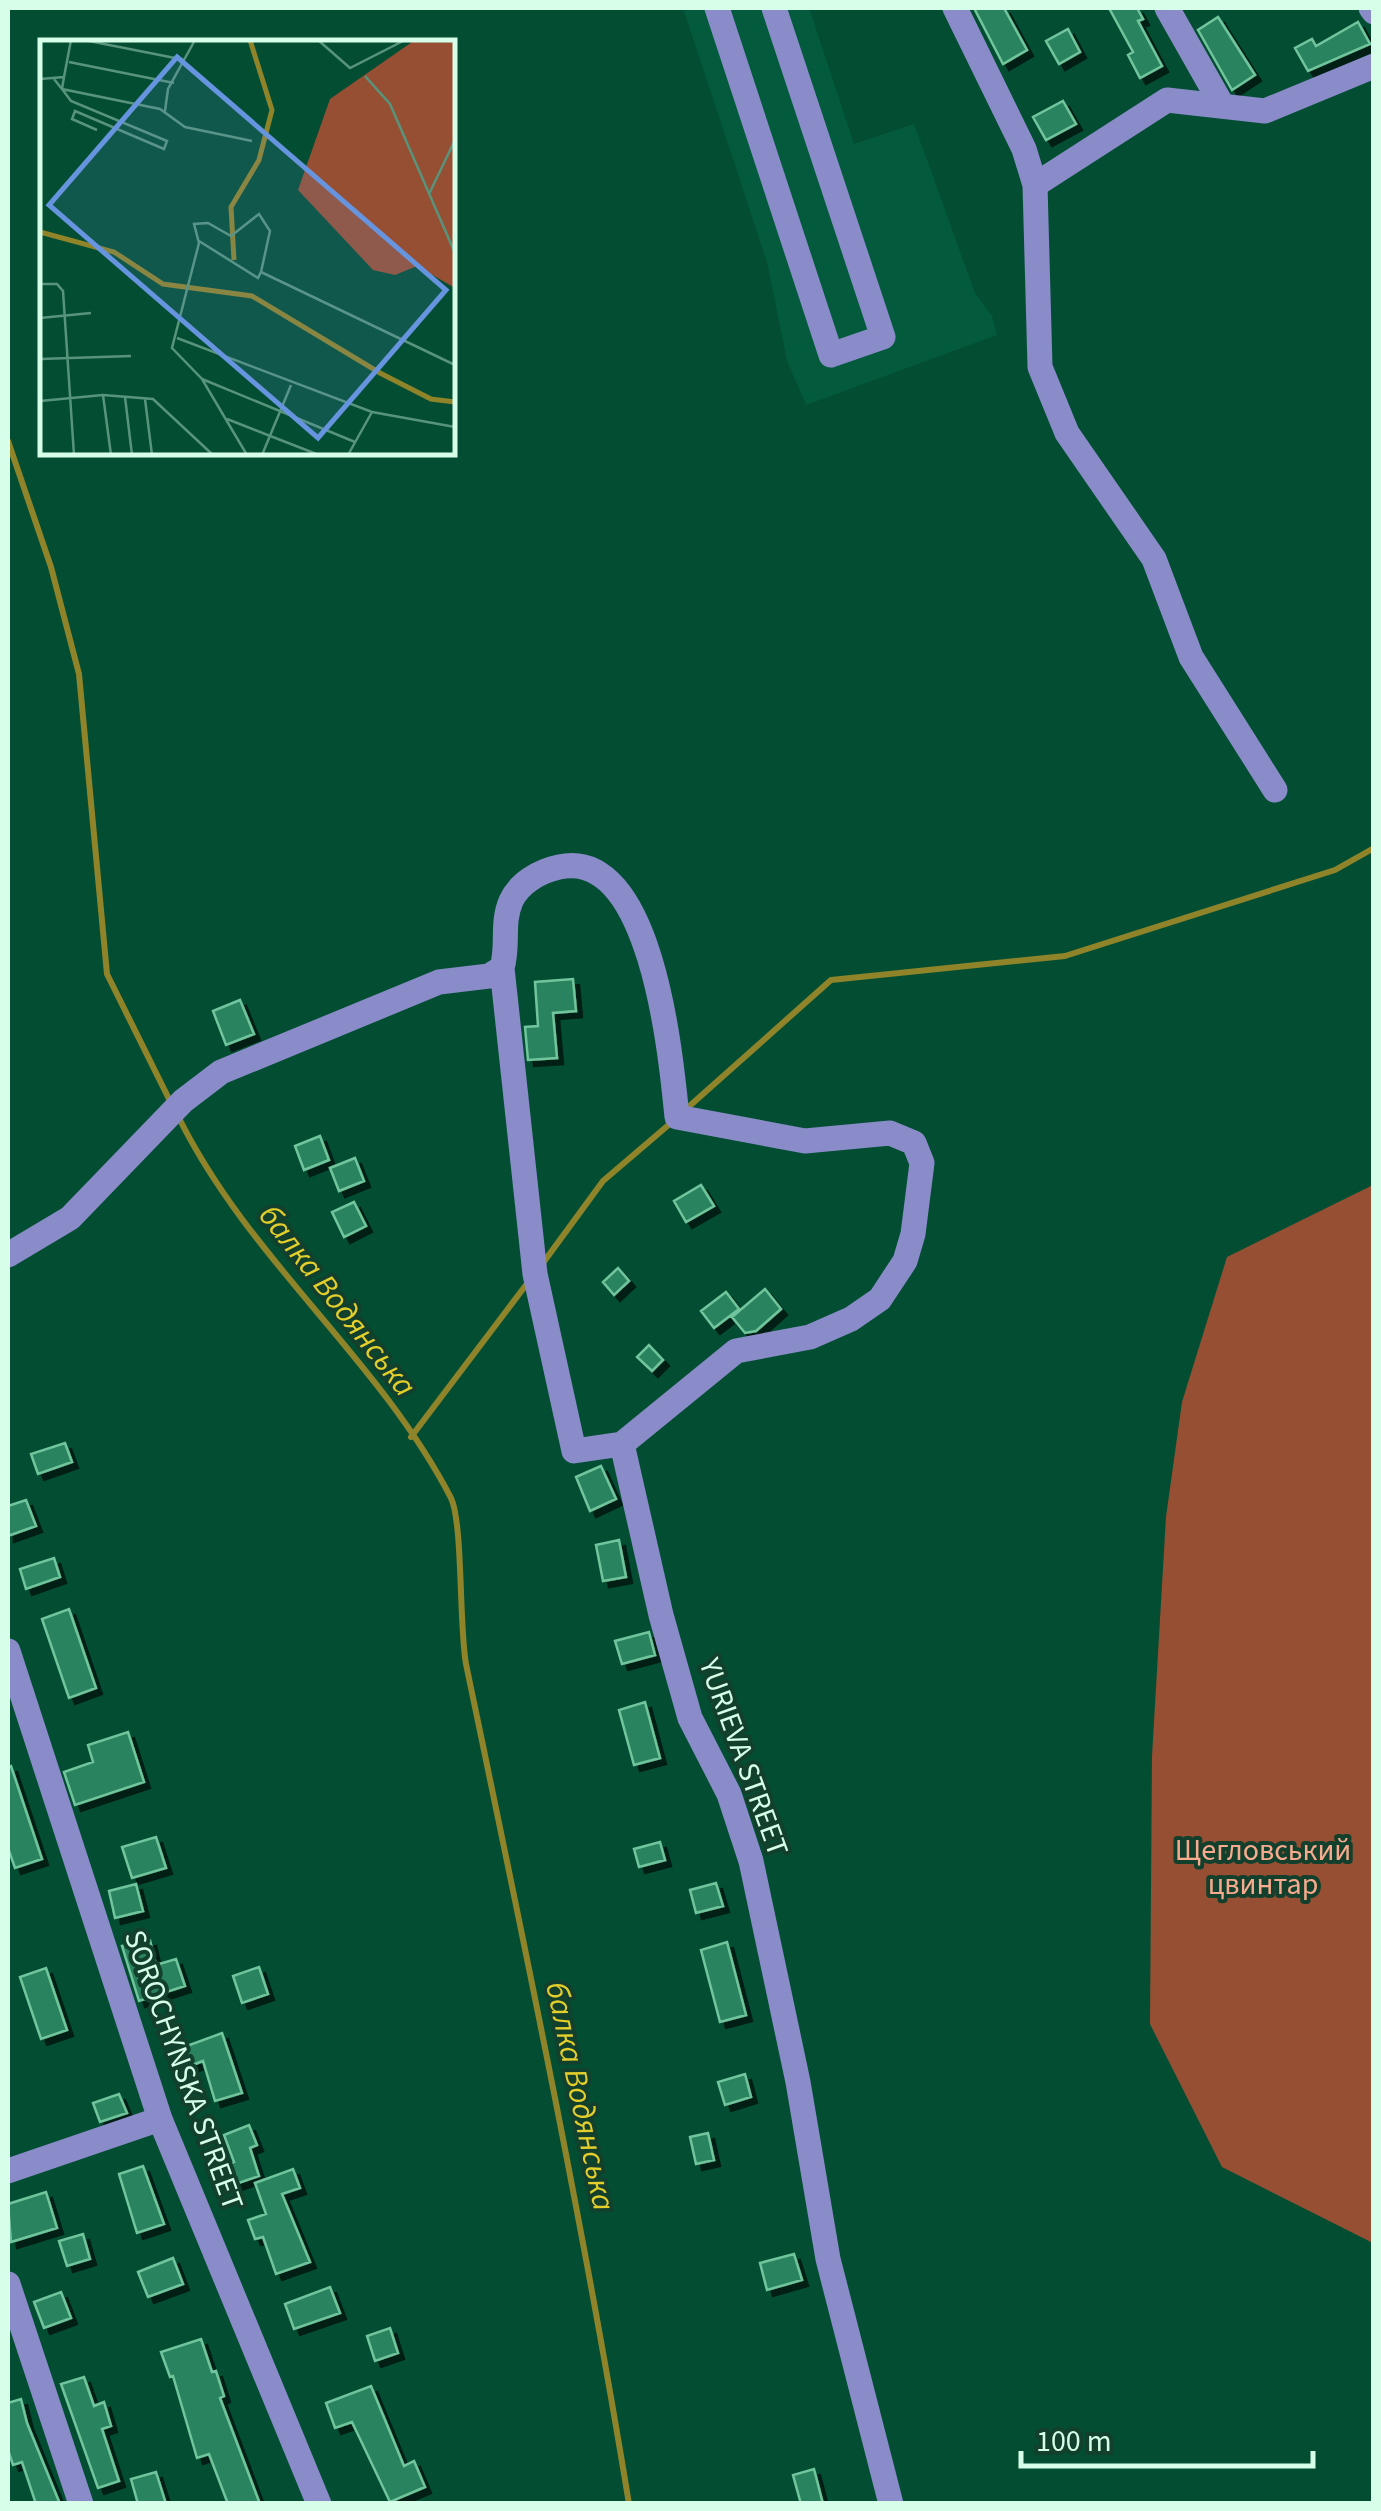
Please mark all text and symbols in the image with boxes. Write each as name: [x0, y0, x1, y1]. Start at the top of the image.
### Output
inset map: [40, 40, 455, 455]
water label: балка Водянська: [247, 1195, 427, 1407]
street label: YURIEVA STREET: [687, 1651, 799, 1862]
park label: Щегловський цвинтар: [1175, 1829, 1351, 1906]
street label: SOROCHYNSKA STREET: [113, 1924, 254, 2216]
water label: балка Водянська: [533, 1977, 627, 2215]
scale bar: [1021, 2406, 1314, 2468]
text: 100 m: [1036, 2420, 1112, 2463]

